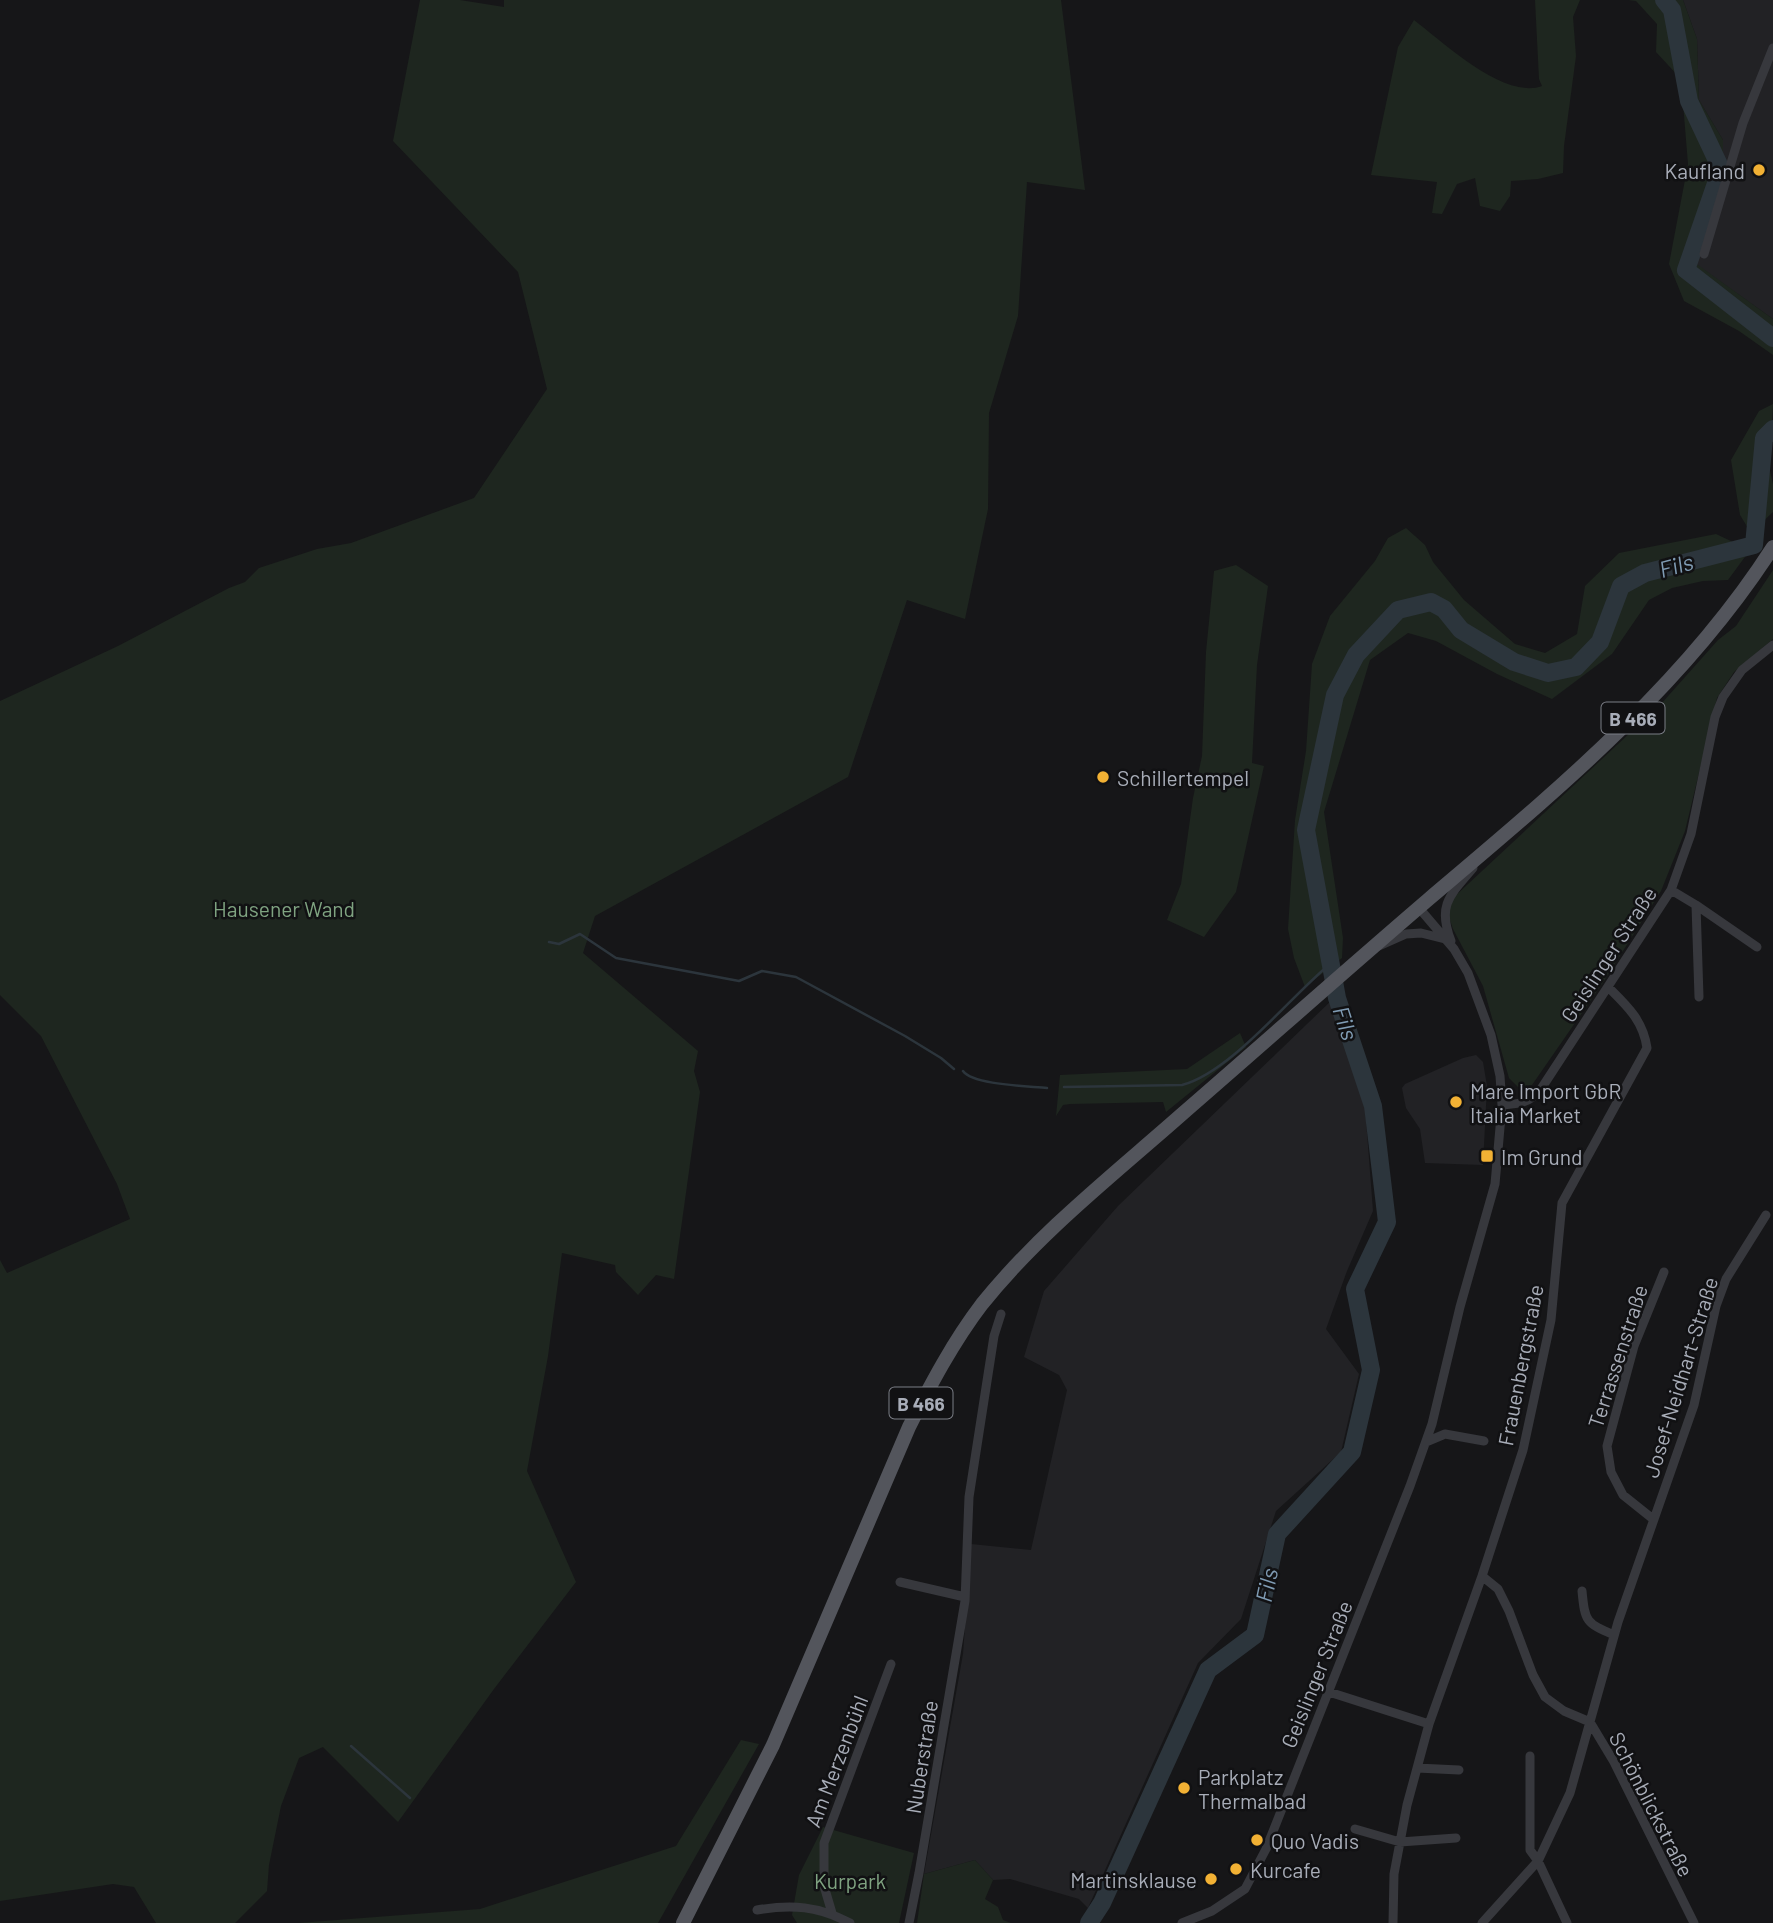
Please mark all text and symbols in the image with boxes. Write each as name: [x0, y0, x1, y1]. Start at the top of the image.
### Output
place label: Kaufland: [1665, 158, 1745, 183]
marker: Kaufland: [1751, 162, 1767, 178]
water label: Fils: [1656, 547, 1696, 583]
road number: B 466: [1602, 702, 1664, 734]
place label: Schillertempel: [1117, 765, 1249, 790]
marker: Schillertempel: [1095, 769, 1111, 785]
street label: Geislinger Straße: [1555, 882, 1661, 1026]
park label: Hausener Wand: [213, 896, 355, 921]
water label: Fils: [1327, 1002, 1365, 1044]
place label: Mare Import GbR Italia Market: [1470, 1078, 1621, 1127]
marker: Mare Import GbR Italia Market: [1448, 1094, 1464, 1110]
place label: Im Grund: [1501, 1144, 1582, 1169]
marker: Im Grund: [1479, 1148, 1495, 1164]
street label: Josef-Neidhart-Straße: [1638, 1274, 1722, 1480]
street label: Terrassenstraße: [1582, 1281, 1652, 1431]
street label: Frauenbergstraße: [1492, 1282, 1548, 1448]
road number: B 466: [890, 1387, 953, 1418]
water label: Fils: [1249, 1565, 1283, 1605]
street label: Geislinger Straße: [1275, 1597, 1357, 1751]
street label: Am Merzenbühl: [799, 1692, 873, 1830]
street label: Nuberstraße: [900, 1698, 942, 1816]
street label: Schönblickstraße: [1605, 1728, 1699, 1880]
place label: Parkplatz Thermalbad: [1198, 1764, 1307, 1813]
marker: Parkplatz Thermalbad: [1176, 1780, 1192, 1796]
place label: Quo Vadis: [1271, 1828, 1359, 1853]
marker: Quo Vadis: [1249, 1832, 1265, 1848]
place label: Kurcafe: [1250, 1857, 1321, 1882]
marker: Kurcafe: [1228, 1861, 1244, 1877]
place label: Martinsklause: [1070, 1867, 1197, 1892]
park label: Kurpark: [814, 1868, 886, 1893]
marker: Martinsklause: [1203, 1871, 1219, 1887]

